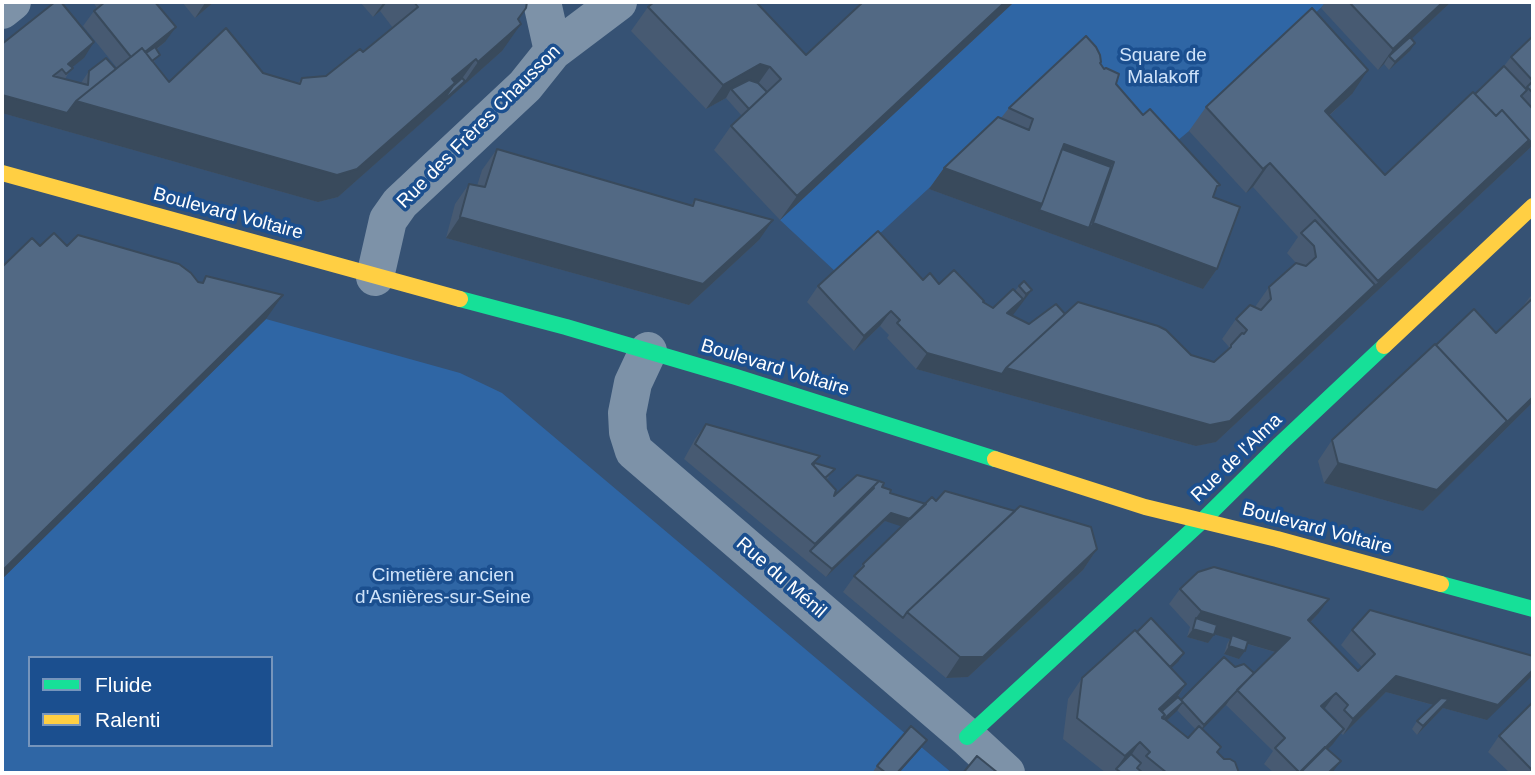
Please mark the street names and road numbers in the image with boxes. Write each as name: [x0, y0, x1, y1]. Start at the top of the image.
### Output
street label: Rue des Frères Chausson: [393, 41, 565, 213]
street label: Boulevard Voltaire: [151, 183, 305, 245]
street label: Boulevard Voltaire: [698, 335, 852, 401]
street label: Rue de l'Alma: [1187, 409, 1287, 507]
street label: Boulevard Voltaire: [1240, 498, 1394, 560]
street label: Rue du Ménil: [731, 533, 831, 623]

